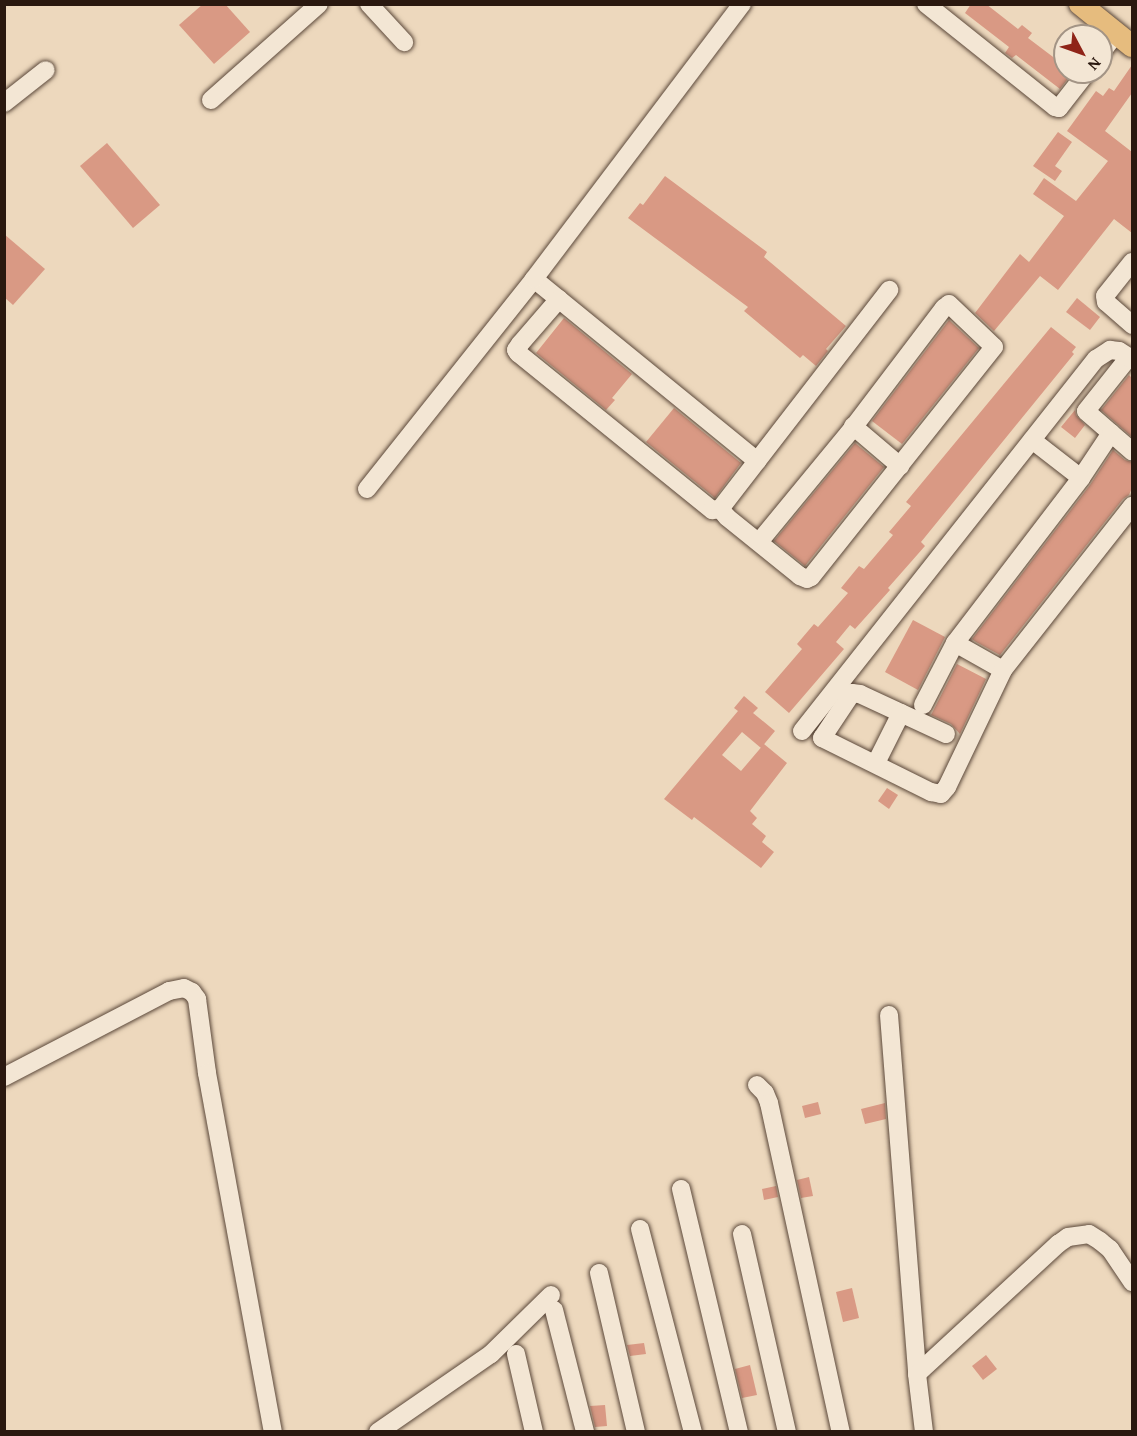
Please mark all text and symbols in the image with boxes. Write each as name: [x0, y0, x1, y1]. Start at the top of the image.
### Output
north arrow: [1053, 24, 1113, 84]
text: N: [1083, 53, 1108, 76]

